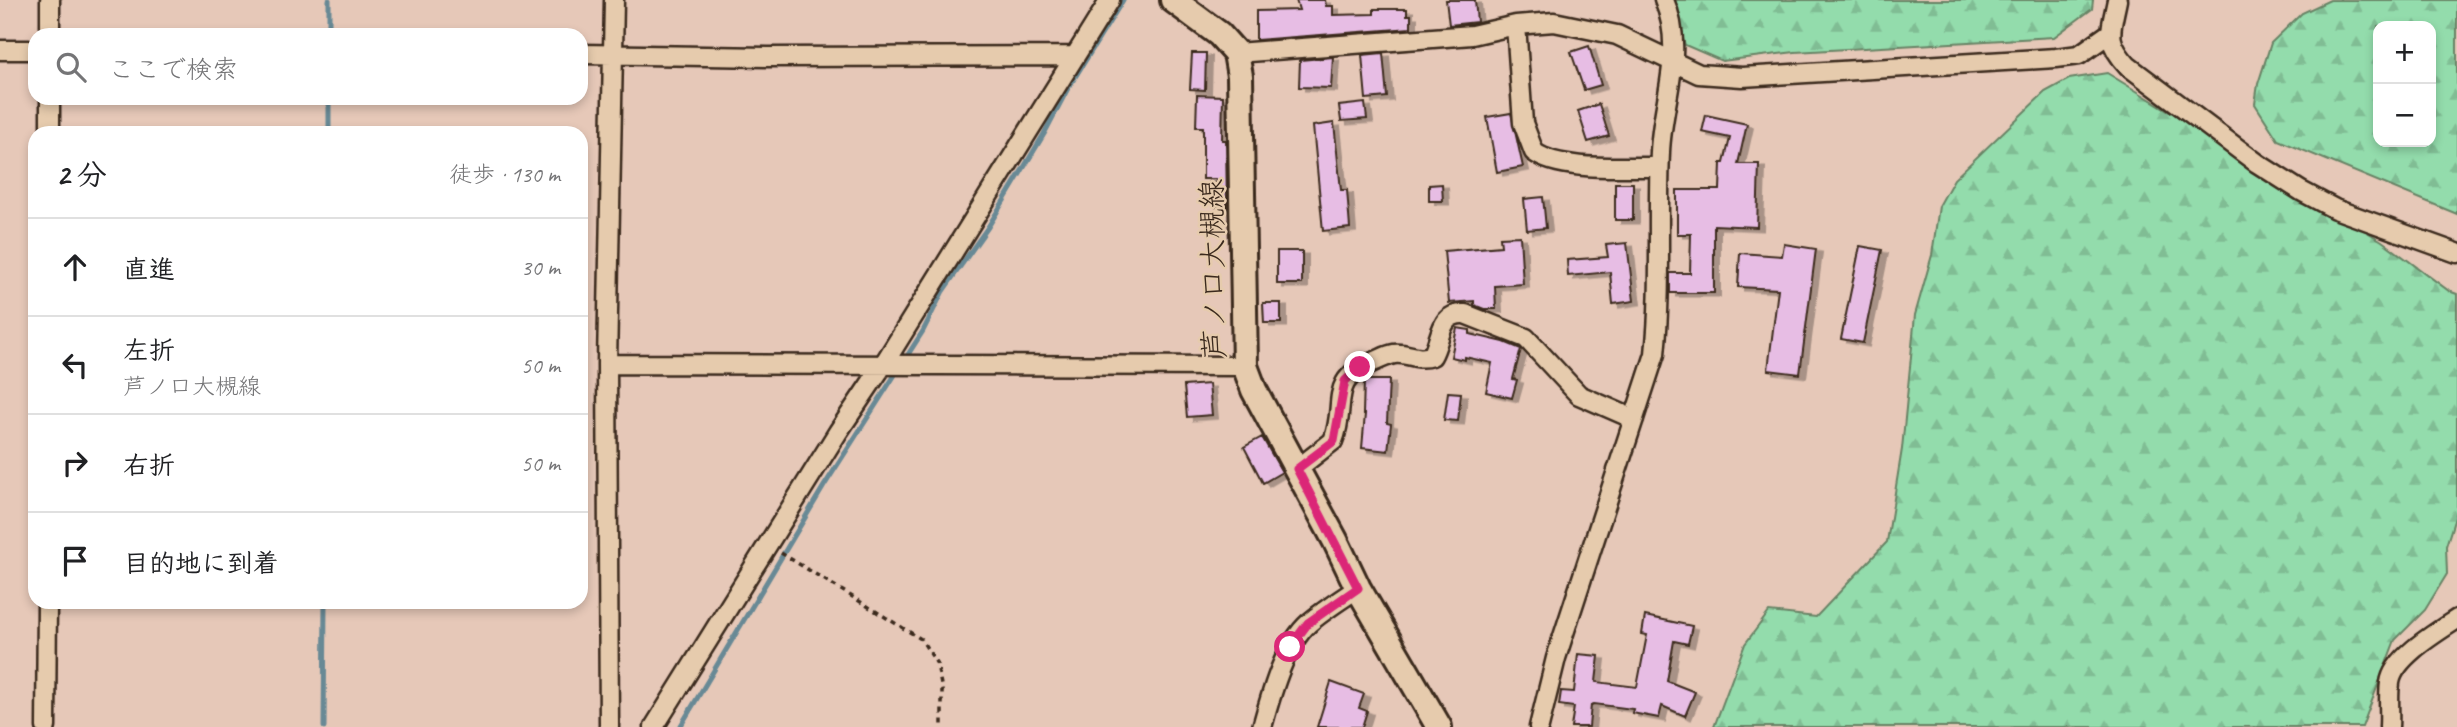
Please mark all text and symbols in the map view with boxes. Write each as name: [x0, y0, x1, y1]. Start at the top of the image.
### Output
map controls: [2373, 21, 2436, 147]
button: +: [2373, 21, 2436, 84]
search box: [28, 28, 588, 105]
icon: search: [52, 48, 90, 86]
text: ここで検索: [108, 53, 238, 86]
button: −: [2373, 84, 2436, 147]
text: 2 分: [56, 156, 107, 194]
text: 徒歩 · 130 m: [449, 160, 560, 189]
street label: 芦ノ口大槻線: [1192, 179, 1234, 359]
icon: ahead: [56, 248, 94, 286]
text: 直進: [123, 253, 175, 286]
text: 30 m: [521, 253, 560, 282]
text: 左折: [123, 334, 175, 367]
icon: left: [56, 346, 94, 384]
text: 50 m: [521, 351, 560, 380]
route end: [1344, 351, 1375, 382]
text: 芦ノ口大槻線: [123, 372, 261, 401]
icon: right: [56, 444, 94, 482]
text: 右折: [123, 449, 175, 482]
text: 50 m: [521, 449, 560, 478]
icon: arrive: [56, 542, 94, 580]
text: 目的地に到着: [123, 547, 279, 580]
route start: [1274, 631, 1305, 662]

